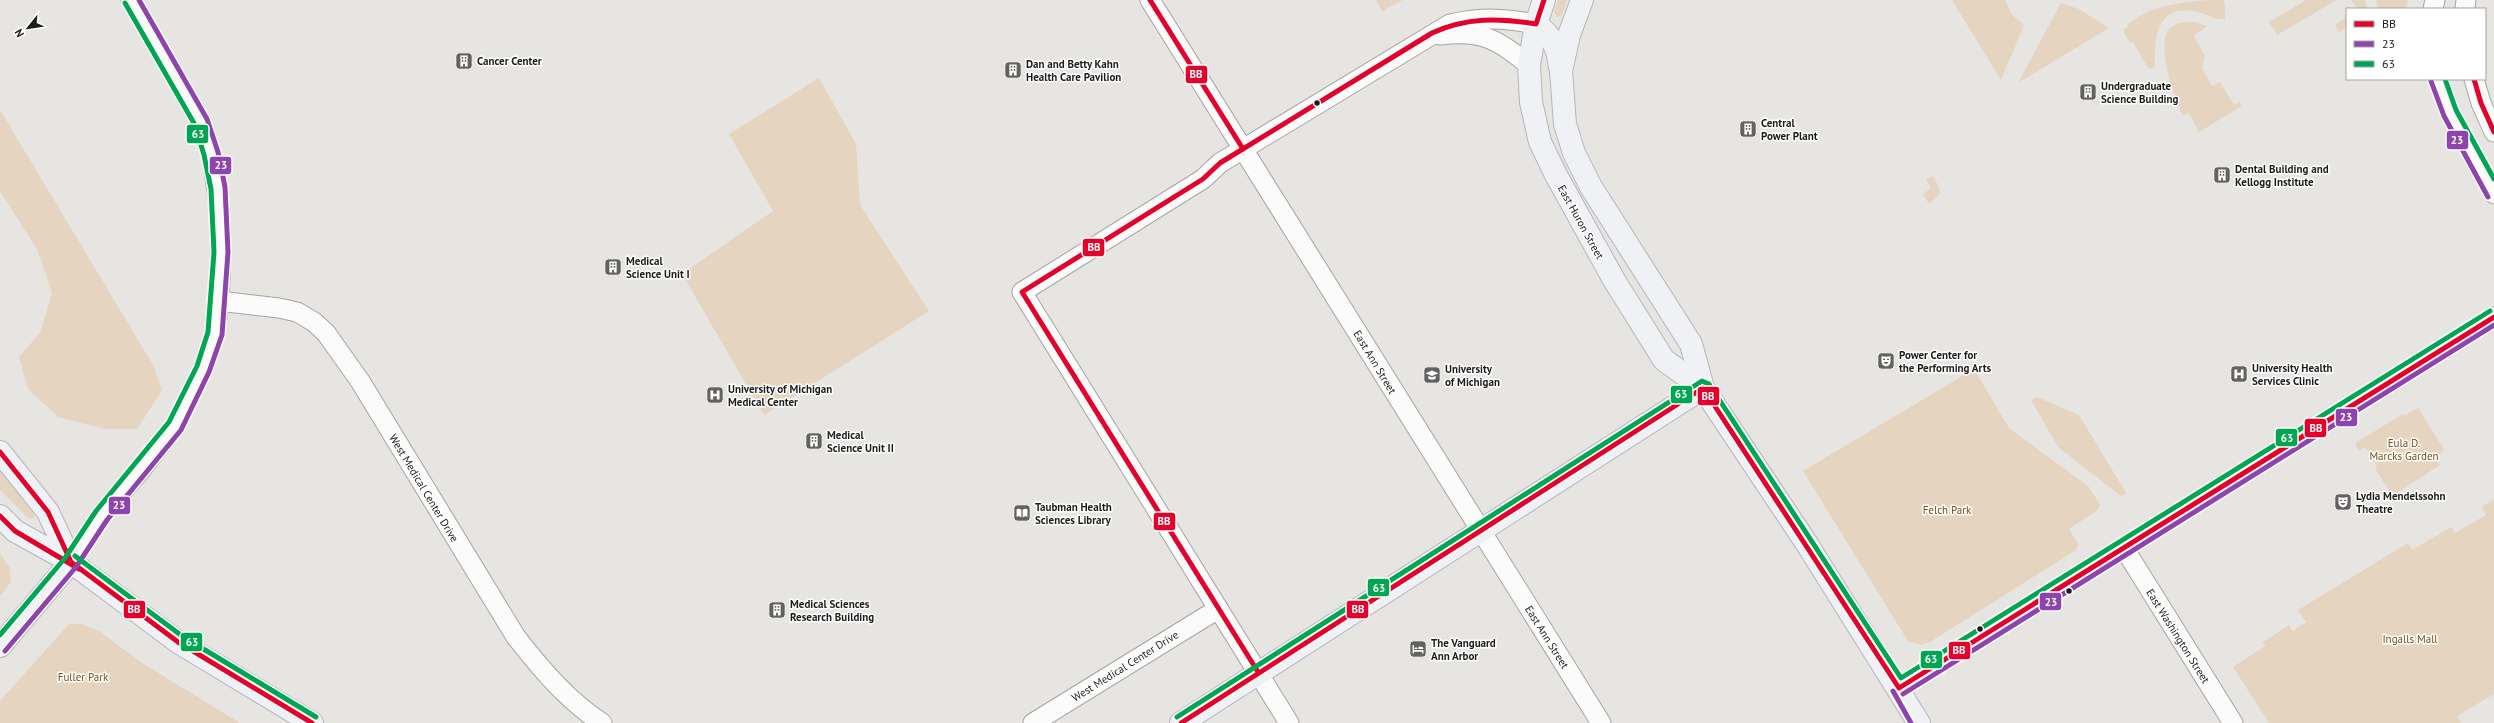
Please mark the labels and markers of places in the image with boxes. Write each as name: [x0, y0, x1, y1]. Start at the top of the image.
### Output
building icon: Cancer Center: [454, 51, 474, 71]
place label: Cancer Center: [477, 54, 542, 68]
place label: Dan and Betty Kahn Health Care Pavilion: [1026, 57, 1121, 84]
building icon: Dan and Betty Kahn Health Care Pavilion: [1003, 60, 1023, 80]
place label: Undergraduate Science Building: [2101, 79, 2179, 106]
building icon: Undergraduate Science Building: [2078, 82, 2098, 102]
unlabelled marker: [1312, 98, 1322, 108]
place label: Central Power Plant: [1761, 116, 1818, 143]
building icon: Central Power Plant: [1738, 119, 1758, 139]
place label: Dental Building and Kellogg Institute: [2235, 162, 2329, 189]
building icon: Dental Building and Kellogg Institute: [2212, 165, 2232, 185]
place label: Medical Science Unit I: [626, 254, 690, 281]
building icon: Medical Science Unit I: [603, 257, 623, 277]
place label: Power Center for the Performing Arts: [1899, 348, 1992, 375]
theatre icon: Power Center for the Performing Arts: [1876, 351, 1896, 371]
place label: University Health Services Clinic: [2252, 361, 2333, 388]
place label: University of Michigan: [1445, 362, 1500, 389]
hospital icon: University Health Services Clinic: [2229, 364, 2249, 384]
school or university icon: University of Michigan: [1422, 365, 1442, 385]
place label: University of Michigan Medical Center: [728, 382, 832, 409]
hospital icon: University of Michigan Medical Center: [705, 385, 725, 405]
place label: Medical Science Unit II: [827, 428, 894, 455]
building icon: Medical Science Unit II: [804, 431, 824, 451]
place label: Lydia Mendelssohn Theatre: [2356, 489, 2445, 516]
theatre icon: Lydia Mendelssohn Theatre: [2333, 492, 2353, 512]
place label: Taubman Health Sciences Library: [1035, 500, 1112, 527]
library icon: Taubman Health Sciences Library: [1012, 503, 1032, 523]
unlabelled marker: [2064, 586, 2074, 596]
place label: Medical Sciences Research Building: [790, 597, 874, 624]
building icon: Medical Sciences Research Building: [767, 600, 787, 620]
unlabelled marker: [1975, 624, 1985, 634]
place label: The Vanguard Ann Arbor: [1431, 636, 1496, 663]
hotel icon: The Vanguard Ann Arbor: [1408, 639, 1428, 659]

